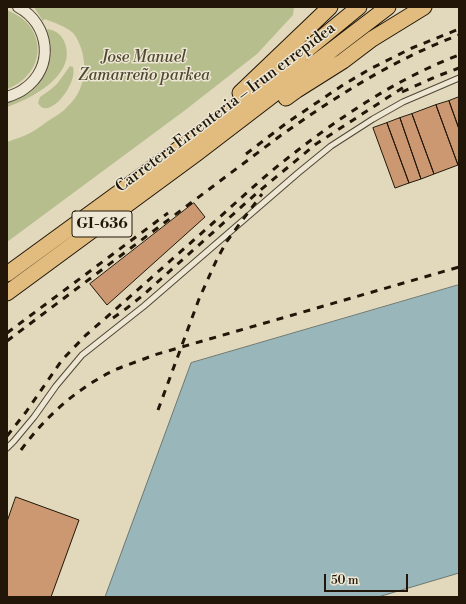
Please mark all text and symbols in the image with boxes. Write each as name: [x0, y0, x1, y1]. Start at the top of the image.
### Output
street label: Carretera Errenteria – Irun errepidea: [112, 19, 340, 197]
park label: Jose Manuel Zamarreño parkea: [78, 48, 210, 86]
road number: GI-636: [72, 211, 132, 237]
scale bar: [326, 566, 410, 592]
text: 50 m: [331, 573, 359, 588]

